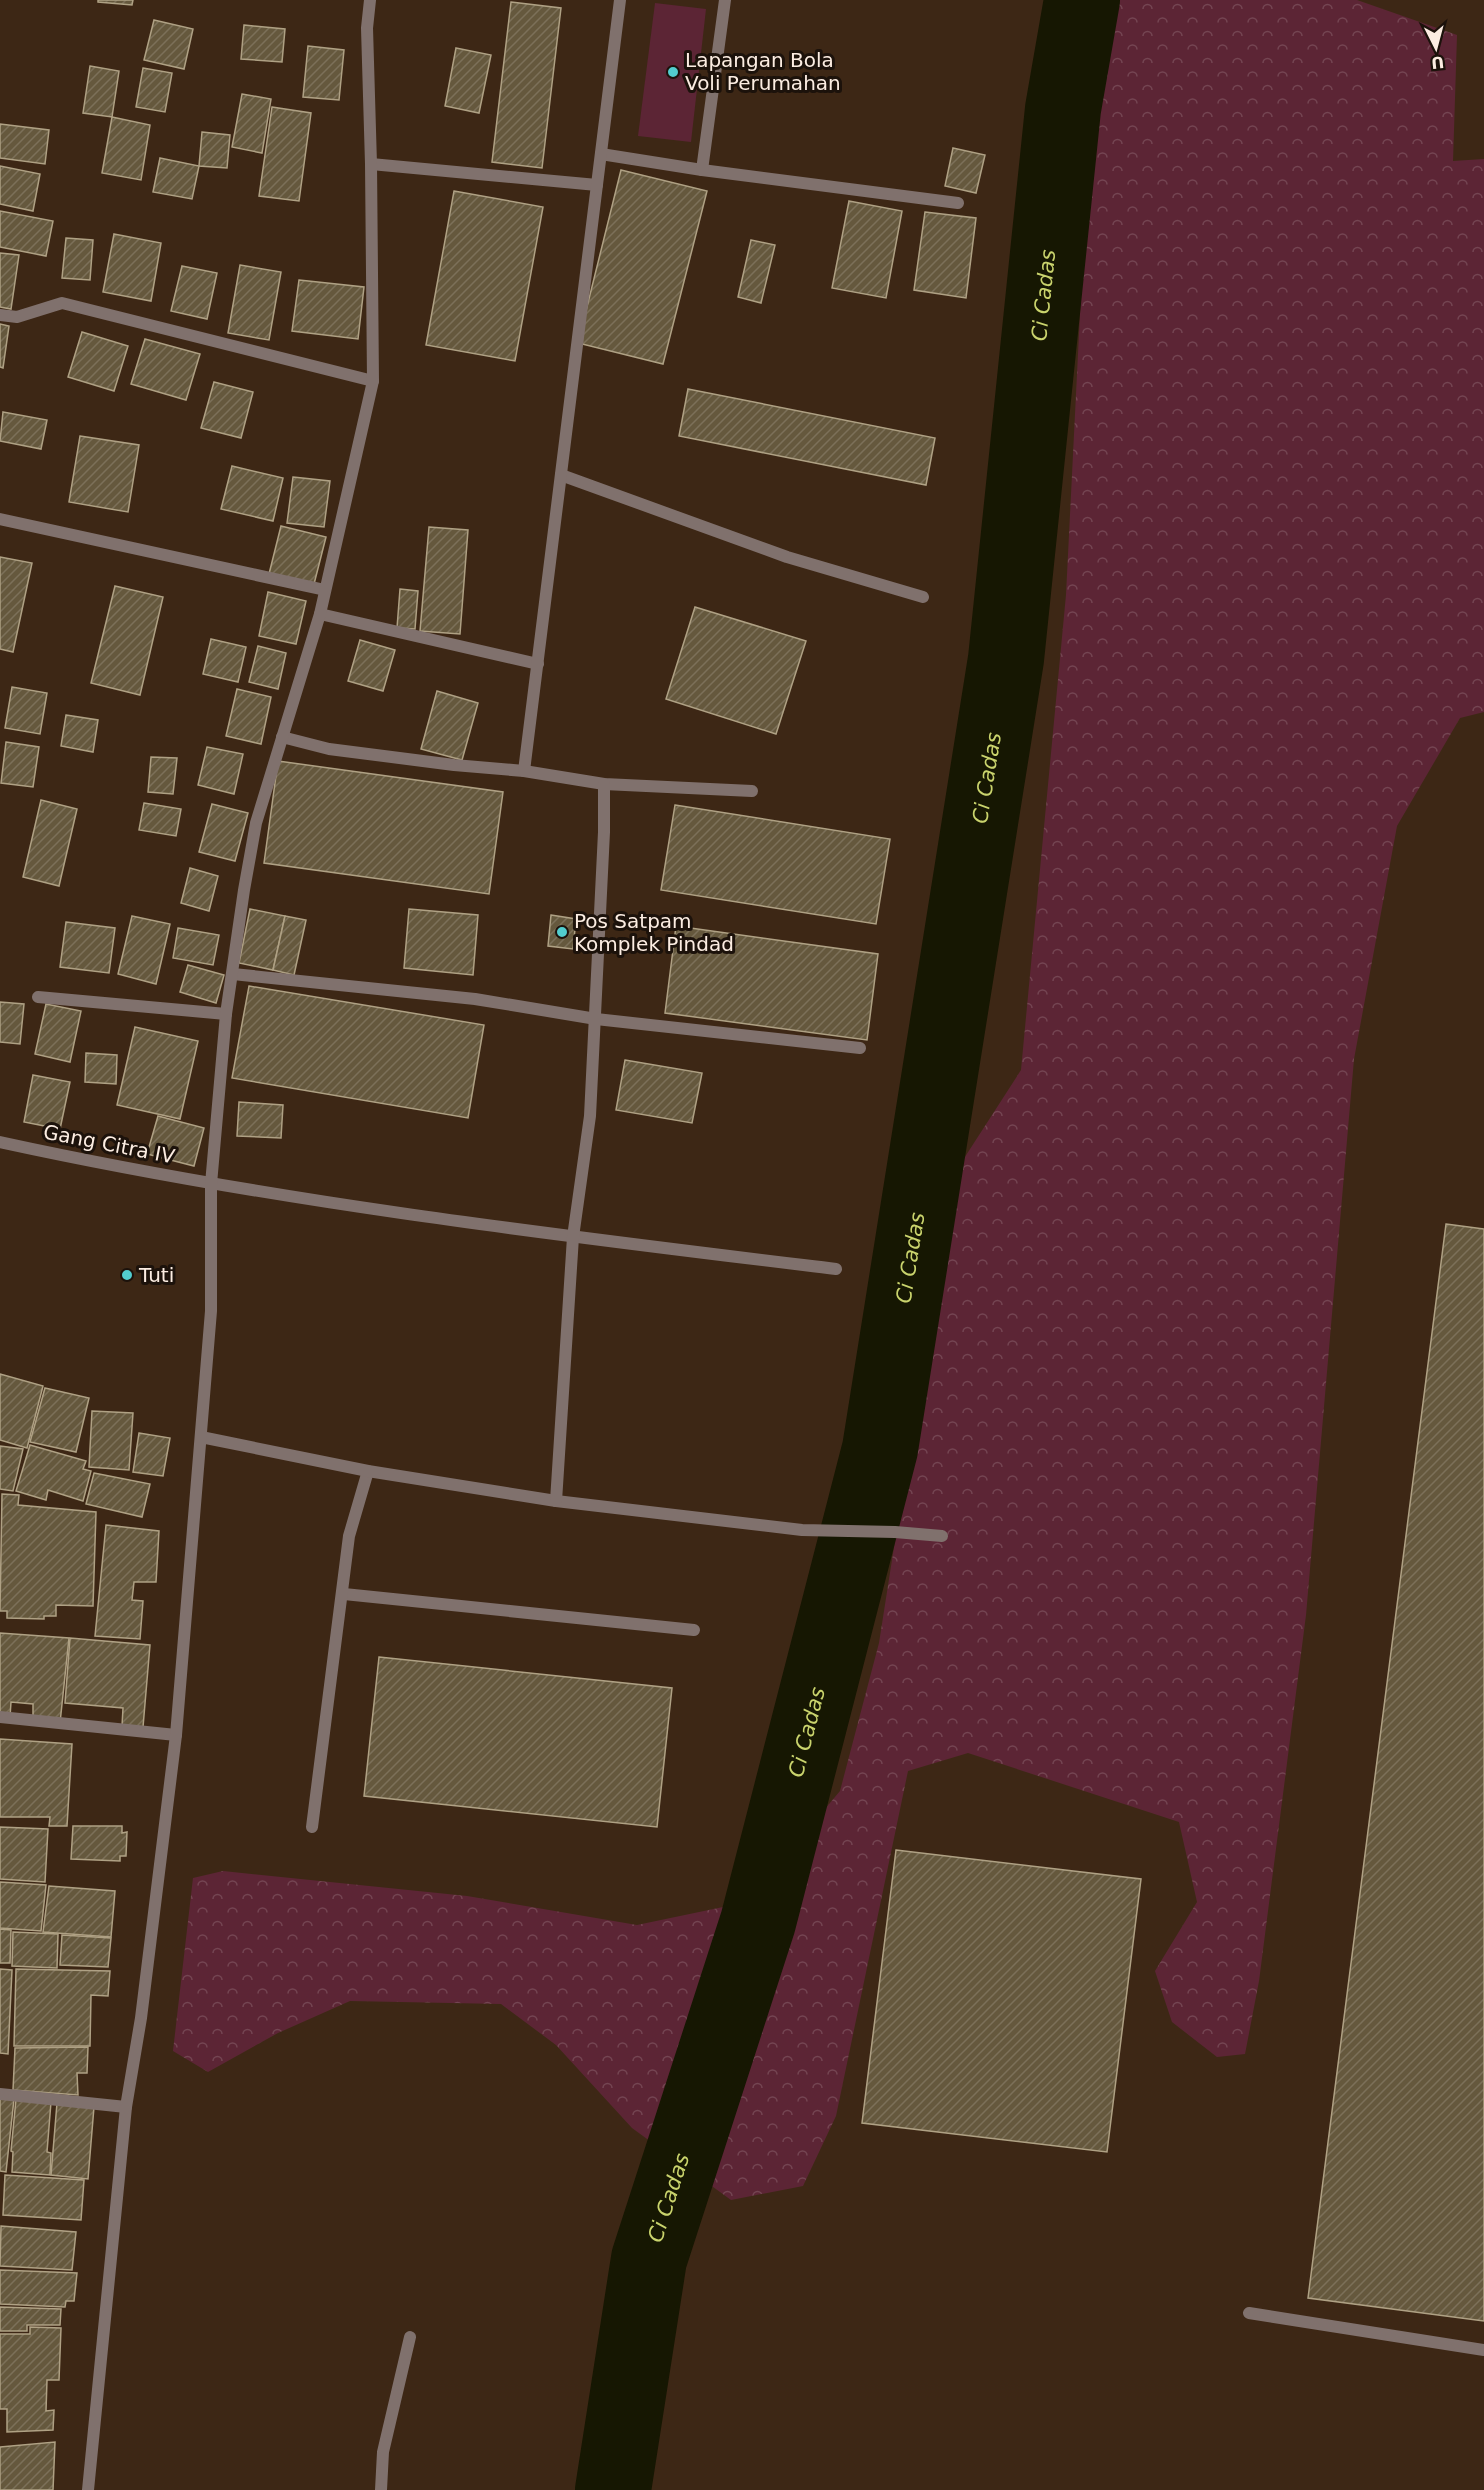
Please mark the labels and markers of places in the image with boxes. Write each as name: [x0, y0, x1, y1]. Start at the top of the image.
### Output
place label: Lapangan Bola Voli Perumahan: [685, 48, 841, 95]
marker: Lapangan Bola Voli Perumahan: [666, 65, 680, 79]
place label: Pos Satpam Komplek Pindad: [574, 909, 734, 956]
marker: Pos Satpam Komplek Pindad: [555, 925, 569, 939]
place label: Tuti: [138, 1263, 174, 1287]
marker: Tuti: [120, 1268, 134, 1282]

